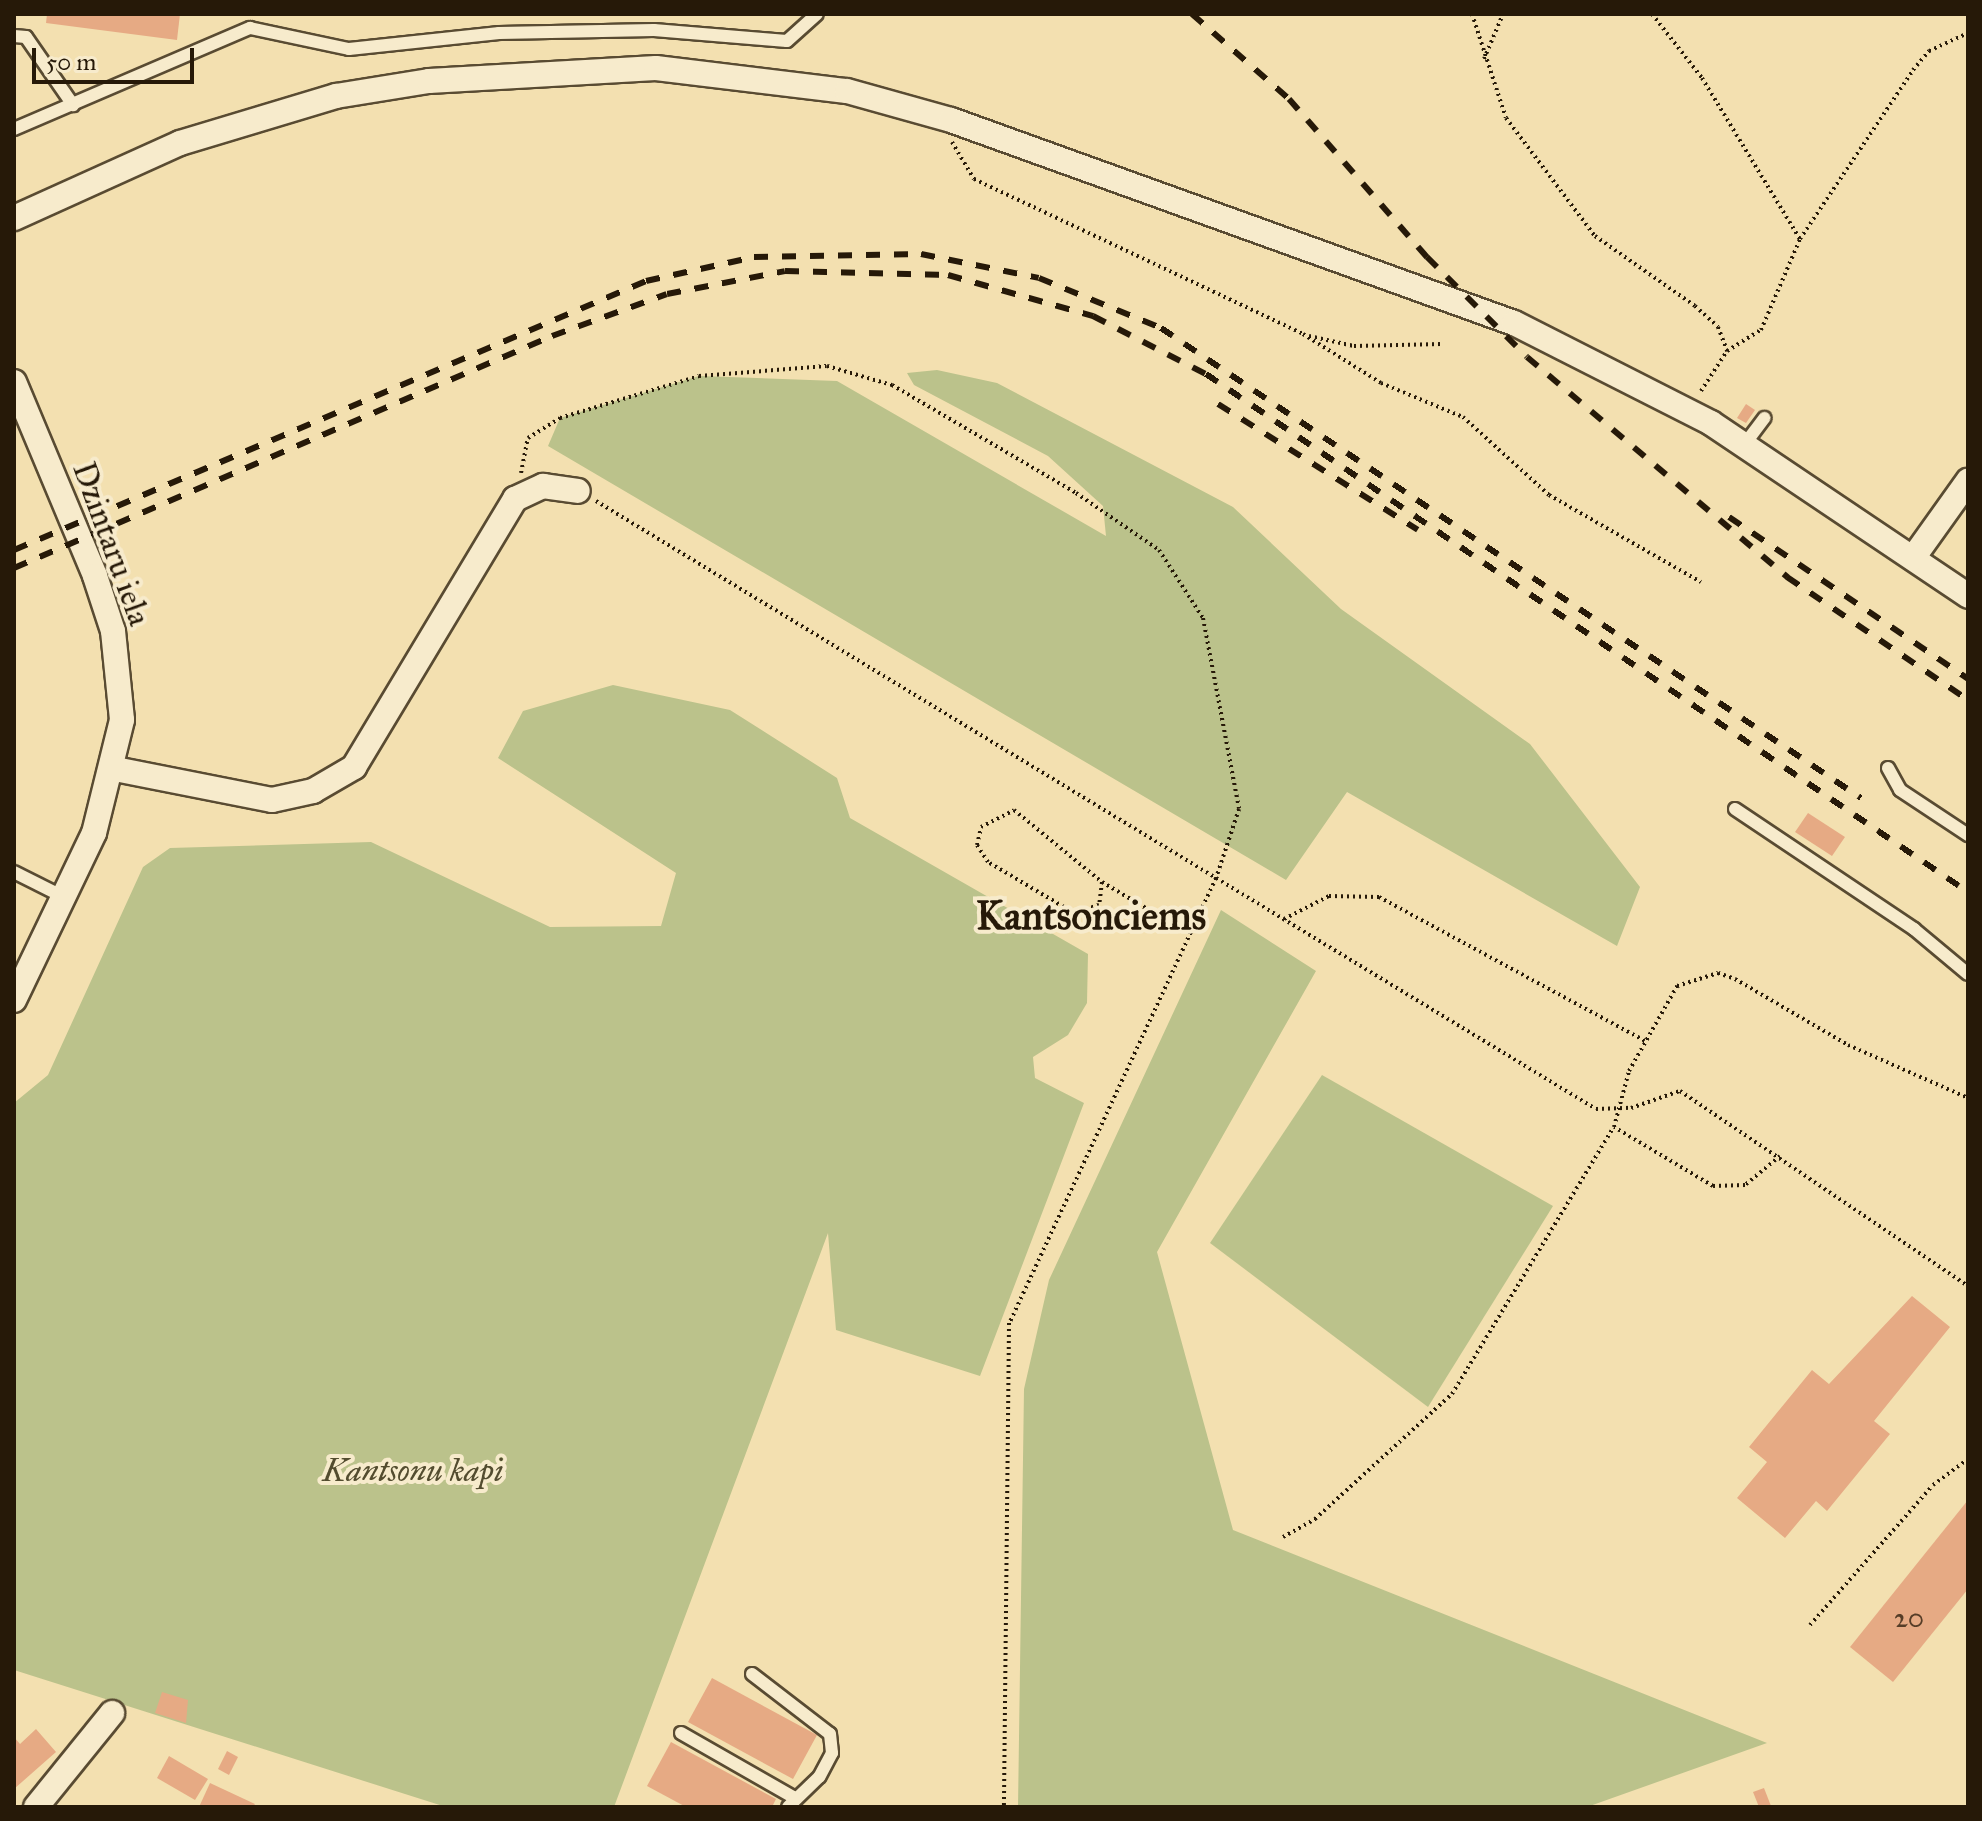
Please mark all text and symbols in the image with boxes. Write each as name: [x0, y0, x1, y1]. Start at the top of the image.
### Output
scale bar: [36, 32, 198, 82]
text: 50 m: [46, 47, 96, 77]
street label: Dzintaru iela: [64, 457, 158, 631]
district label: Kantsonciems: [976, 892, 1206, 940]
park label: Kantsonu kapi: [323, 1452, 503, 1490]
house number: 20: [1894, 1601, 1924, 1635]

